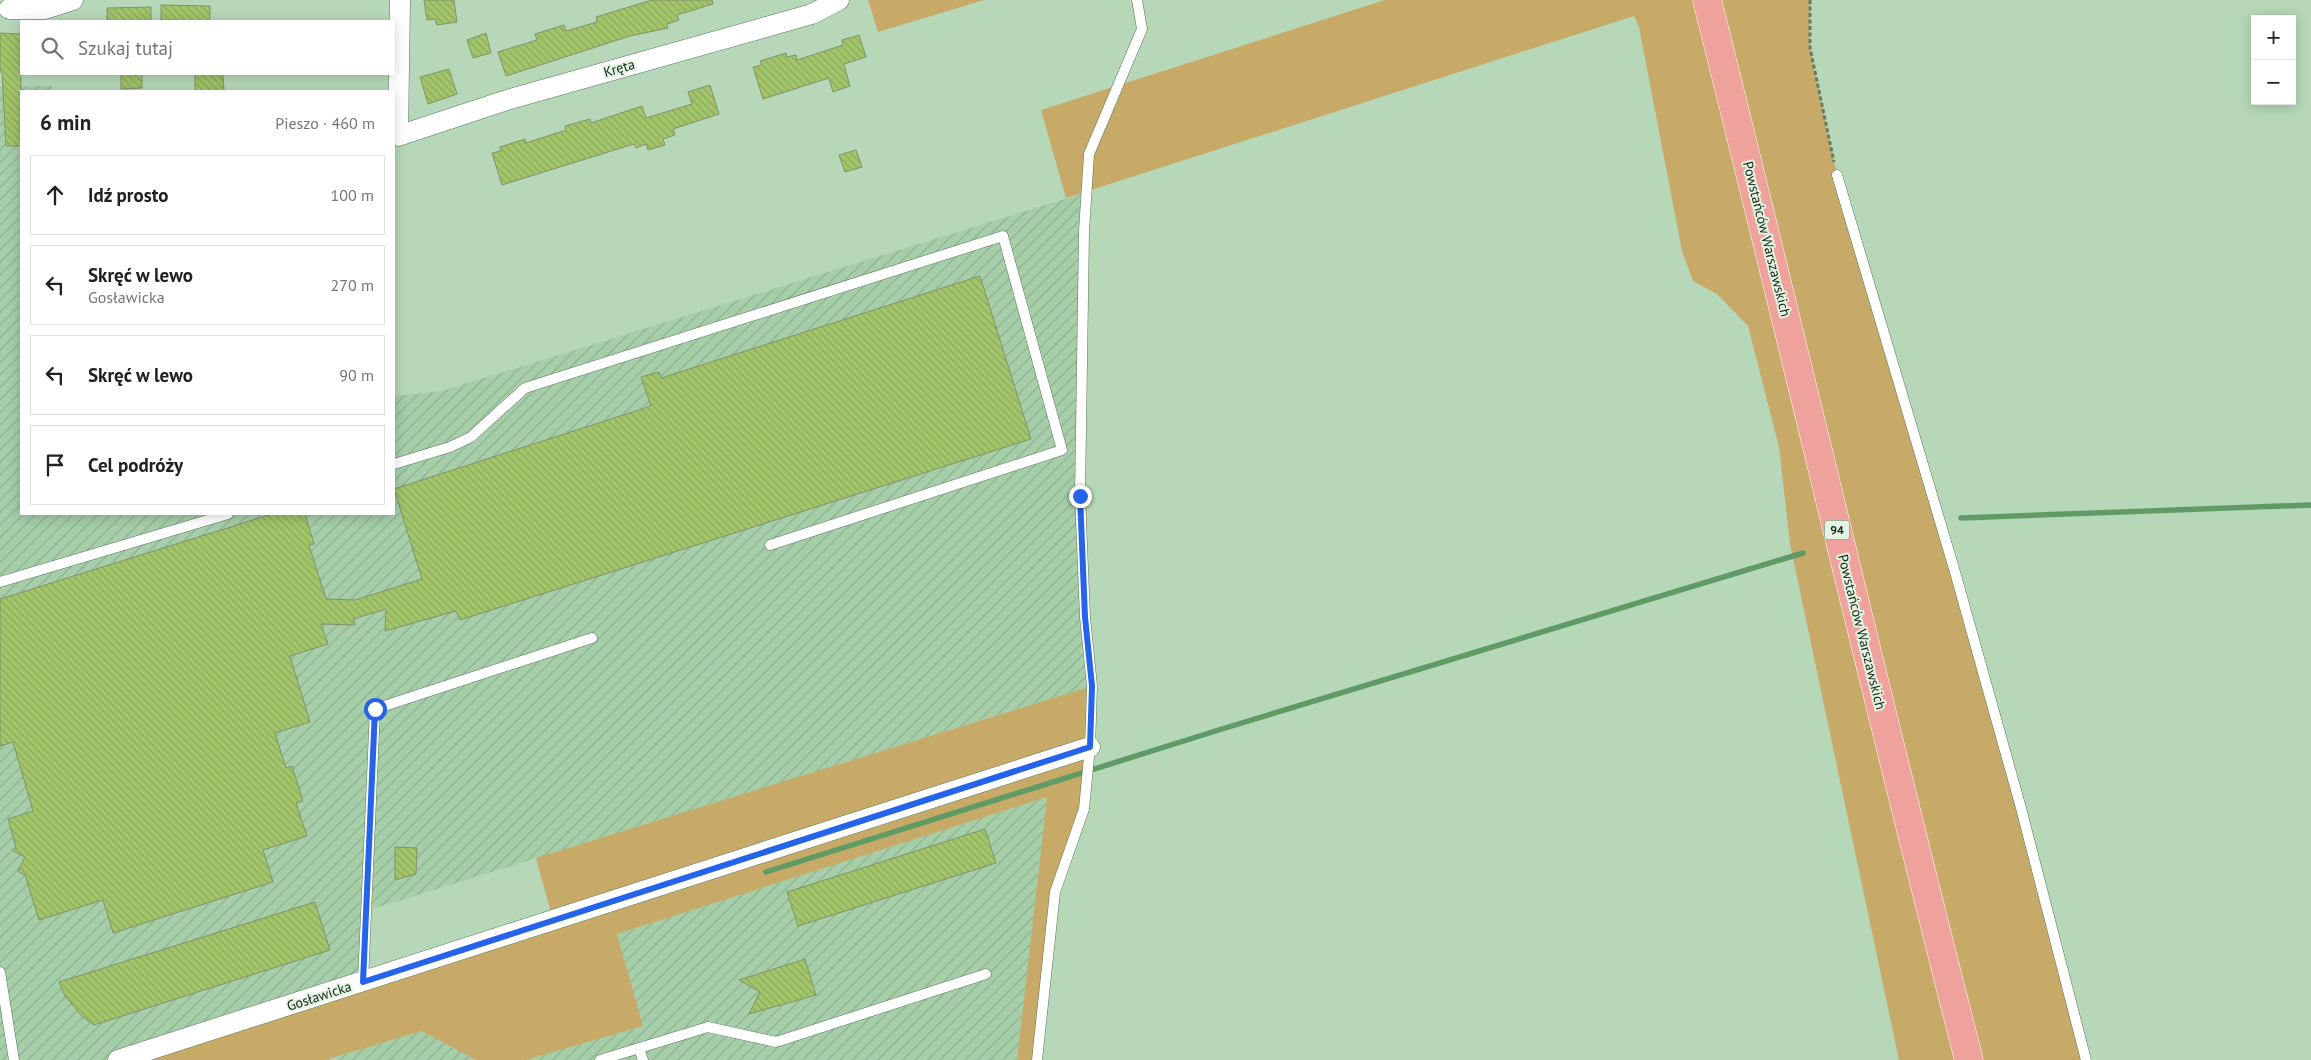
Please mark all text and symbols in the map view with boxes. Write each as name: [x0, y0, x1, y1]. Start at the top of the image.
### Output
map controls: [2251, 15, 2296, 105]
button: +: [2251, 15, 2296, 60]
search box: [20, 20, 395, 75]
icon: search: [38, 34, 66, 62]
text: Szukaj tutaj: [78, 36, 173, 60]
street label: Kręta: [601, 55, 637, 81]
button: −: [2251, 60, 2296, 105]
text: 6 min: [40, 109, 91, 136]
text: Pieszo · 460 m: [275, 113, 375, 133]
street label: Powstańców Warszawskich: [1739, 159, 1795, 319]
icon: ahead: [41, 181, 69, 209]
text: Idź prosto: [88, 183, 168, 207]
text: 100 m: [331, 185, 374, 205]
text: Skręć w lewo: [88, 263, 193, 287]
icon: left: [41, 271, 69, 299]
text: 270 m: [331, 275, 374, 295]
text: Gosławicka: [88, 287, 165, 307]
icon: left: [41, 361, 69, 389]
text: Skręć w lewo: [88, 363, 193, 387]
text: 90 m: [339, 365, 374, 385]
icon: arrive: [41, 451, 69, 479]
text: Cel podróży: [88, 453, 183, 477]
route end: [1069, 485, 1092, 508]
road number: 94: [1824, 520, 1850, 540]
street label: Powstańców Warszawskich: [1834, 552, 1890, 712]
route start: [364, 698, 387, 721]
street label: Gosławicka: [284, 977, 354, 1015]

